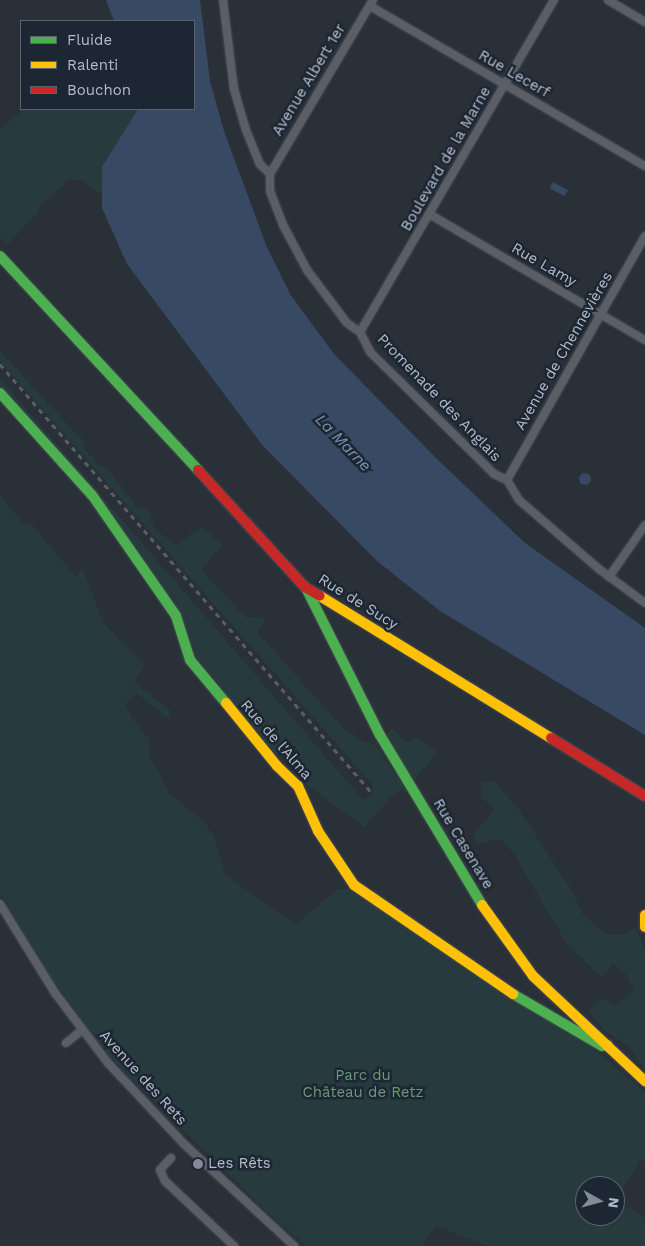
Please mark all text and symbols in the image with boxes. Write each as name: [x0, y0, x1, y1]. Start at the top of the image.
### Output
legend: [20, 20, 195, 110]
street label: Avenue Albert 1er: [268, 20, 350, 140]
text: Fluide: [67, 31, 112, 49]
street label: Rue Lecerf: [475, 46, 553, 102]
text: Ralenti: [67, 56, 118, 74]
text: Bouchon: [67, 81, 131, 99]
street label: Boulevard de la Marne: [397, 83, 495, 235]
street label: Rue Lamy: [508, 239, 580, 291]
street label: Avenue de Chennevières: [511, 269, 617, 433]
street label: Promenade des Anglais: [373, 330, 505, 466]
water label: La Marne: [311, 410, 375, 476]
street label: Rue de Sucy: [315, 570, 401, 634]
street label: Rue de l'Alma: [237, 697, 315, 783]
street label: Rue Casenave: [429, 796, 497, 892]
street label: Avenue des Rets: [96, 1027, 190, 1129]
park label: Parc du Château de Retz: [302, 1066, 424, 1101]
place label: Les Rêts: [208, 1155, 271, 1173]
marker: Les Rêts: [192, 1158, 204, 1170]
north arrow: [575, 1176, 625, 1226]
text: N: [605, 1197, 622, 1209]

